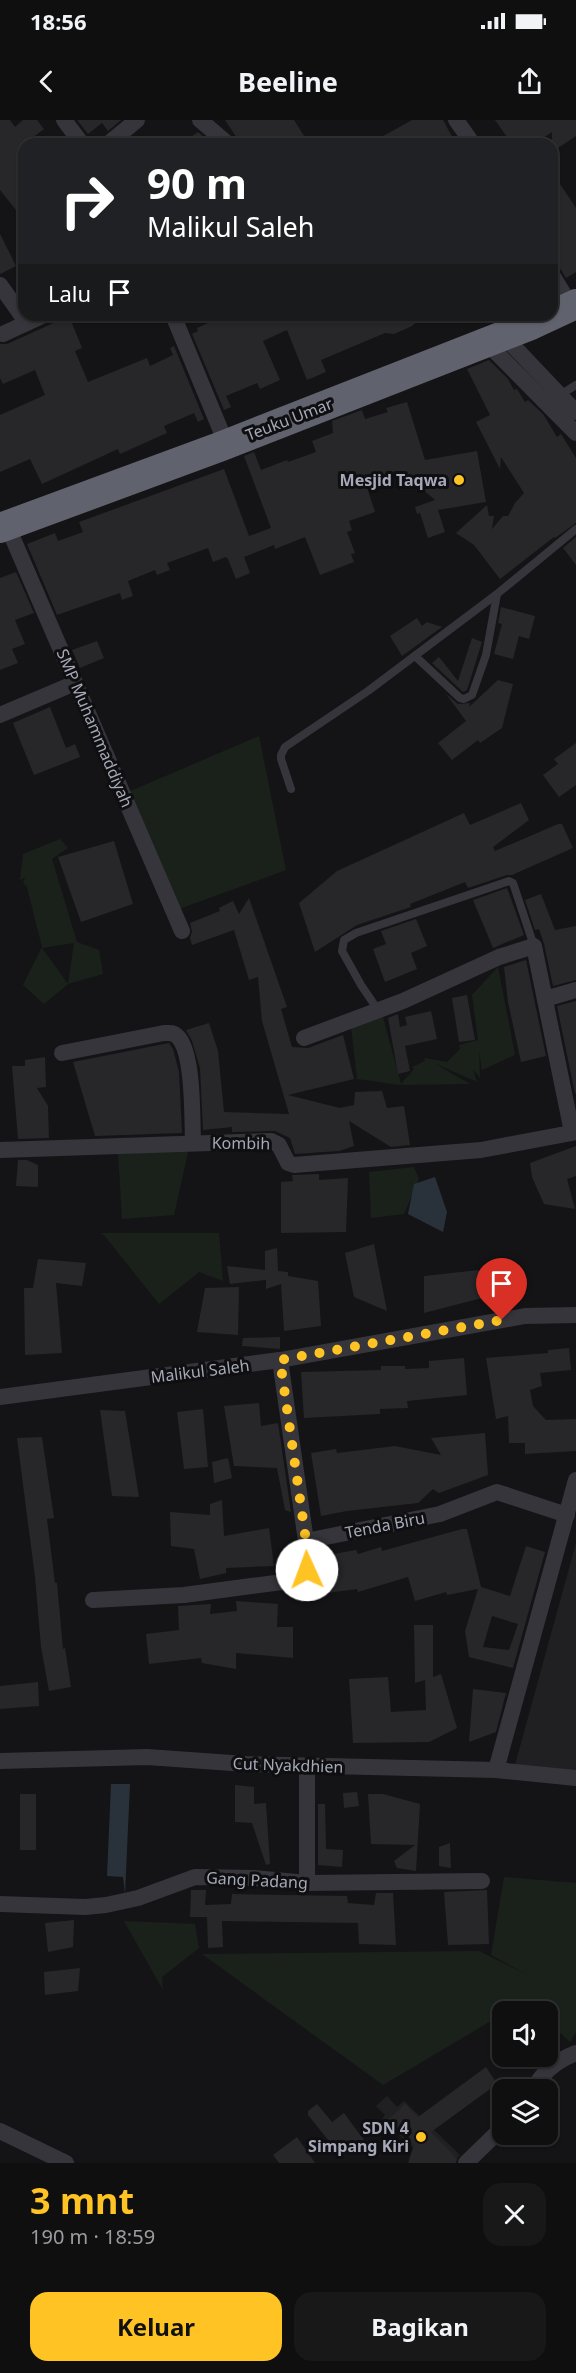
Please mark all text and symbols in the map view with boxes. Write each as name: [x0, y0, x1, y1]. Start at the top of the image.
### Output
text: 18:56: [30, 6, 87, 36]
text: Beeline: [238, 63, 338, 100]
icon: back: [30, 65, 63, 98]
icon: share: [513, 65, 546, 98]
text: 90 m: [147, 154, 247, 211]
icon: right: [48, 162, 126, 240]
text: Malikul Saleh: [147, 208, 315, 245]
icon: arrive: [103, 276, 136, 309]
text: Lalu: [48, 278, 91, 308]
street label: Teuku Umar: [242, 392, 336, 446]
place label: Mesjid Taqwa: [340, 469, 447, 491]
marker: Mesjid Taqwa: [452, 473, 466, 487]
street label: SMP Muhammaddiyah: [52, 645, 138, 811]
street label: Kombih: [212, 1131, 270, 1155]
pin: [476, 1258, 527, 1320]
icon: arrive: [485, 1267, 518, 1300]
street label: Malikul Saleh: [149, 1354, 251, 1388]
street label: Tenda Biru: [343, 1507, 427, 1543]
position arrow: [275, 1538, 339, 1602]
street label: Cut Nyakdhien: [232, 1752, 344, 1778]
street label: Gang Padang: [206, 1866, 308, 1894]
map controls: [492, 2001, 558, 2145]
button: sound: [492, 2001, 558, 2067]
button: layers: [492, 2079, 558, 2145]
place label: SDN 4 Simpang Kiri: [308, 2117, 409, 2157]
marker: SDN 4 Simpang Kiri: [414, 2130, 428, 2144]
text: 3 mnt: [30, 2176, 134, 2225]
button: close: [483, 2183, 546, 2246]
text: 190 m · 18:59: [30, 2223, 155, 2250]
button: Keluar: [30, 2292, 282, 2361]
button: Bagikan: [294, 2292, 546, 2361]

